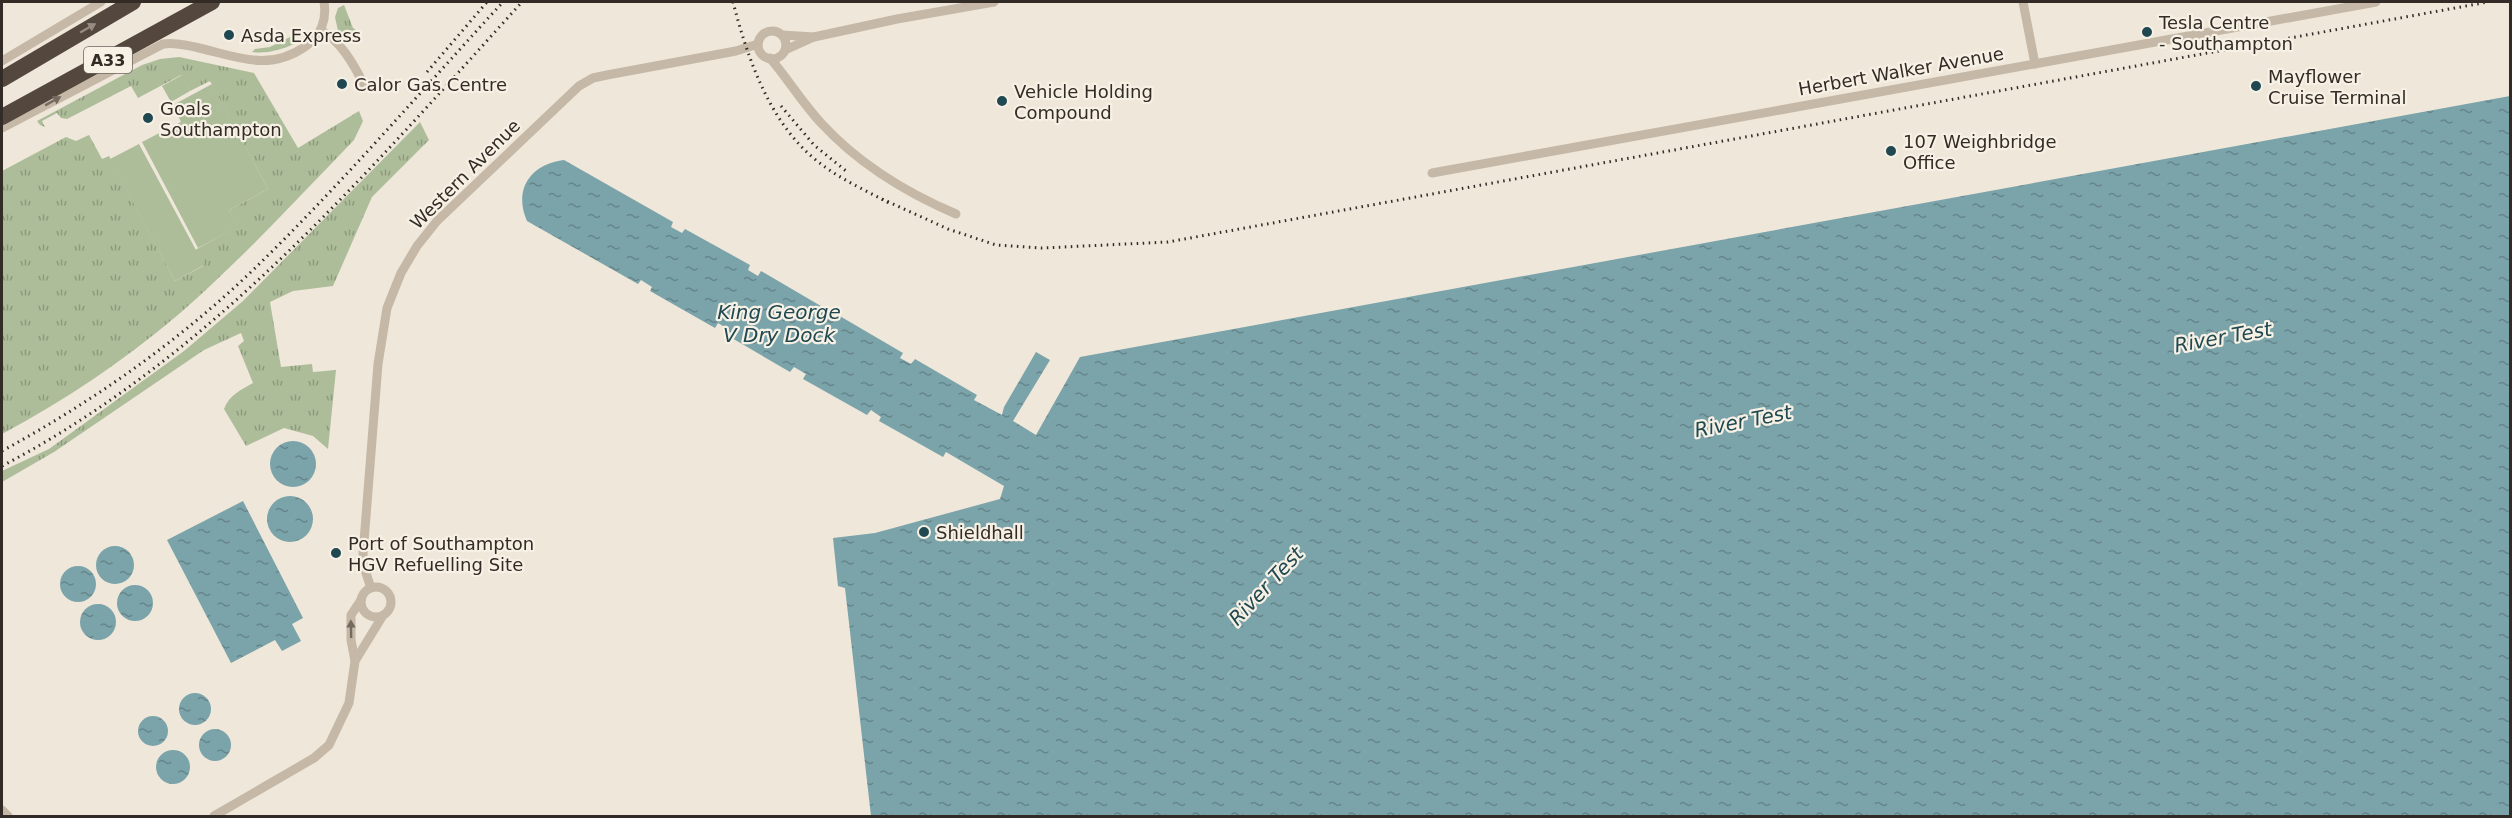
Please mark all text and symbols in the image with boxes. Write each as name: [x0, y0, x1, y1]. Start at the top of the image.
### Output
place label: Tesla Centre - Southampton: [2158, 12, 2293, 54]
one-way arrow: [80, 23, 97, 33]
place label: Asda Express: [241, 25, 361, 46]
marker: Tesla Centre - Southampton: [2140, 25, 2154, 39]
marker: Asda Express: [222, 28, 236, 42]
street label: Herbert Walker Avenue: [1797, 43, 2005, 99]
road number: A33: [84, 47, 132, 73]
place label: Mayflower Cruise Terminal: [2268, 66, 2407, 108]
place label: Calor Gas Centre: [354, 74, 507, 95]
marker: Calor Gas Centre: [335, 77, 349, 91]
marker: Mayflower Cruise Terminal: [2249, 79, 2263, 93]
place label: Vehicle Holding Compound: [1014, 81, 1153, 123]
marker: Vehicle Holding Compound: [995, 94, 1009, 108]
one-way arrow: [45, 96, 62, 106]
place label: Goals Southampton: [160, 98, 282, 140]
marker: Goals Southampton: [141, 111, 155, 125]
street label: Western Avenue: [406, 115, 524, 233]
place label: 107 Weighbridge Office: [1903, 131, 2056, 173]
marker: 107 Weighbridge Office: [1884, 144, 1898, 158]
water label: King George V Dry Dock: [717, 300, 841, 347]
water label: River Test: [2172, 316, 2275, 357]
water label: River Test: [1692, 400, 1795, 442]
place label: Shieldhall: [936, 522, 1024, 543]
marker: Shieldhall: [917, 525, 931, 539]
place label: Port of Southampton HGV Refuelling Site: [348, 533, 534, 575]
water label: River Test: [1224, 541, 1309, 630]
marker: Port of Southampton HGV Refuelling Site: [329, 546, 343, 560]
one-way arrow: [346, 619, 356, 638]

